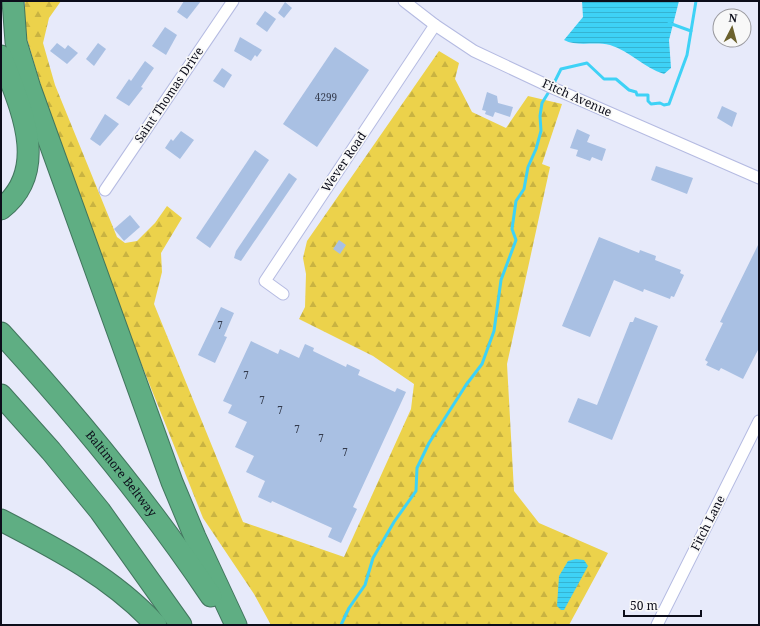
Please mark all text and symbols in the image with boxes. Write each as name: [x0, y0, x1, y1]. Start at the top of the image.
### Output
north arrow: [712, 8, 752, 48]
text: N: [728, 10, 739, 26]
street label: Saint Thomas Drive: [130, 43, 207, 146]
street label: Fitch Avenue: [540, 75, 615, 120]
house number: 4299: [315, 90, 337, 104]
street label: Wever Road: [317, 128, 370, 195]
house number: 7: [217, 318, 223, 332]
house number: 7: [243, 368, 249, 382]
house number: 7: [259, 393, 265, 407]
house number: 7: [277, 403, 283, 417]
house number: 7: [294, 422, 300, 436]
street label: Baltimore Beltway: [82, 427, 161, 520]
house number: 7: [318, 431, 324, 445]
house number: 7: [342, 445, 348, 459]
street label: Fitch Lane: [686, 492, 729, 553]
scale bar: [624, 592, 701, 618]
text: 50 m: [630, 597, 658, 614]

